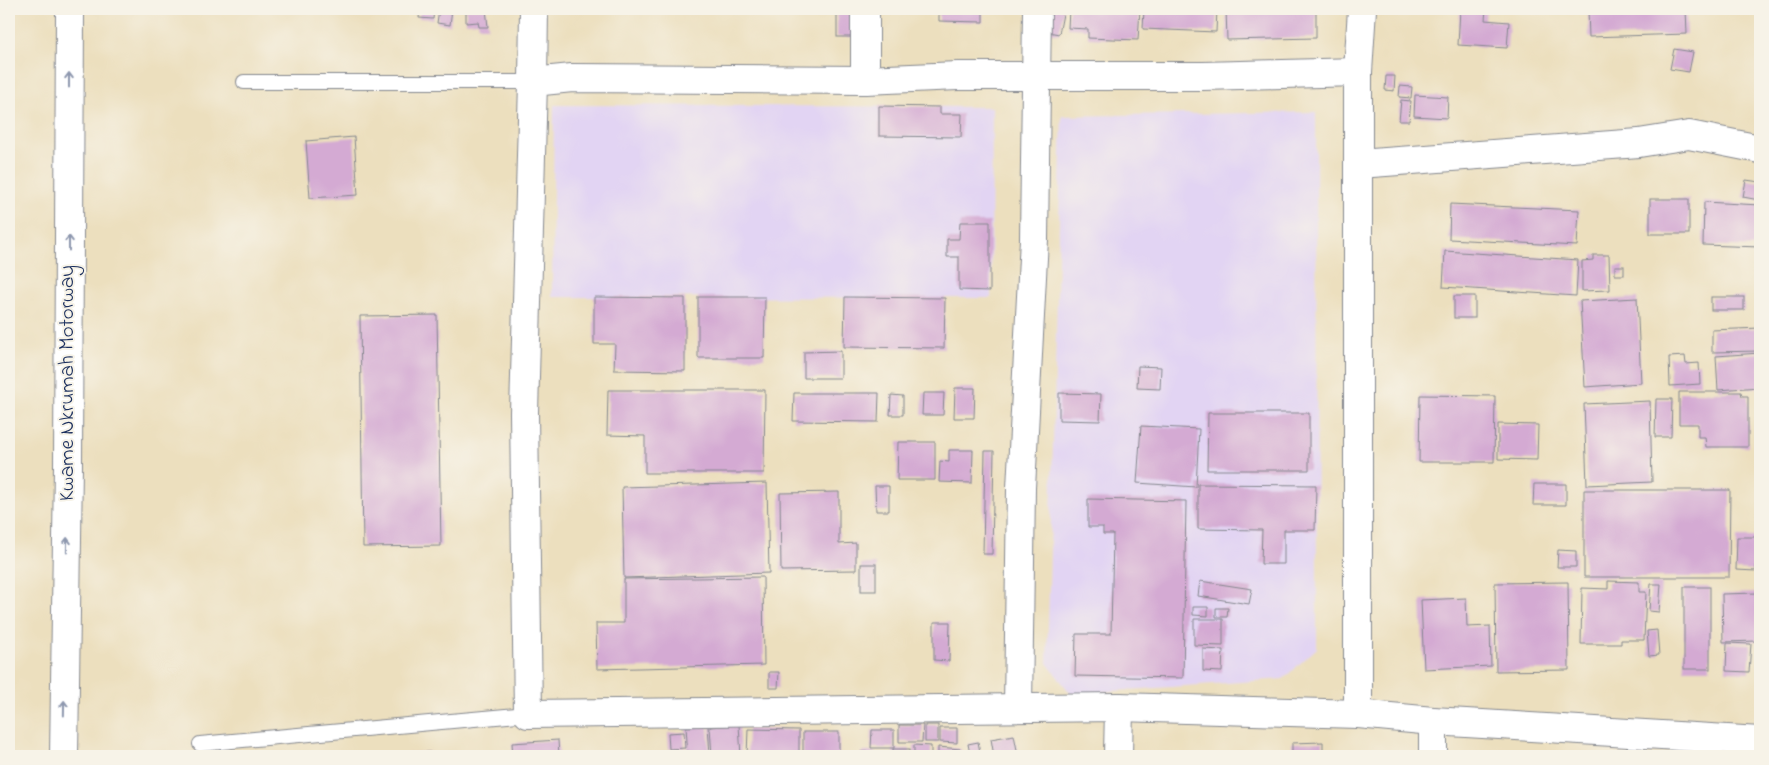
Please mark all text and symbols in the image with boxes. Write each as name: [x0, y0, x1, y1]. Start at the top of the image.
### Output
one-way arrow: [64, 72, 74, 88]
one-way arrow: [64, 235, 74, 251]
street label: Kwame Nkrumah Motorway: [53, 265, 85, 501]
one-way arrow: [62, 537, 71, 553]
one-way arrow: [59, 700, 69, 716]

